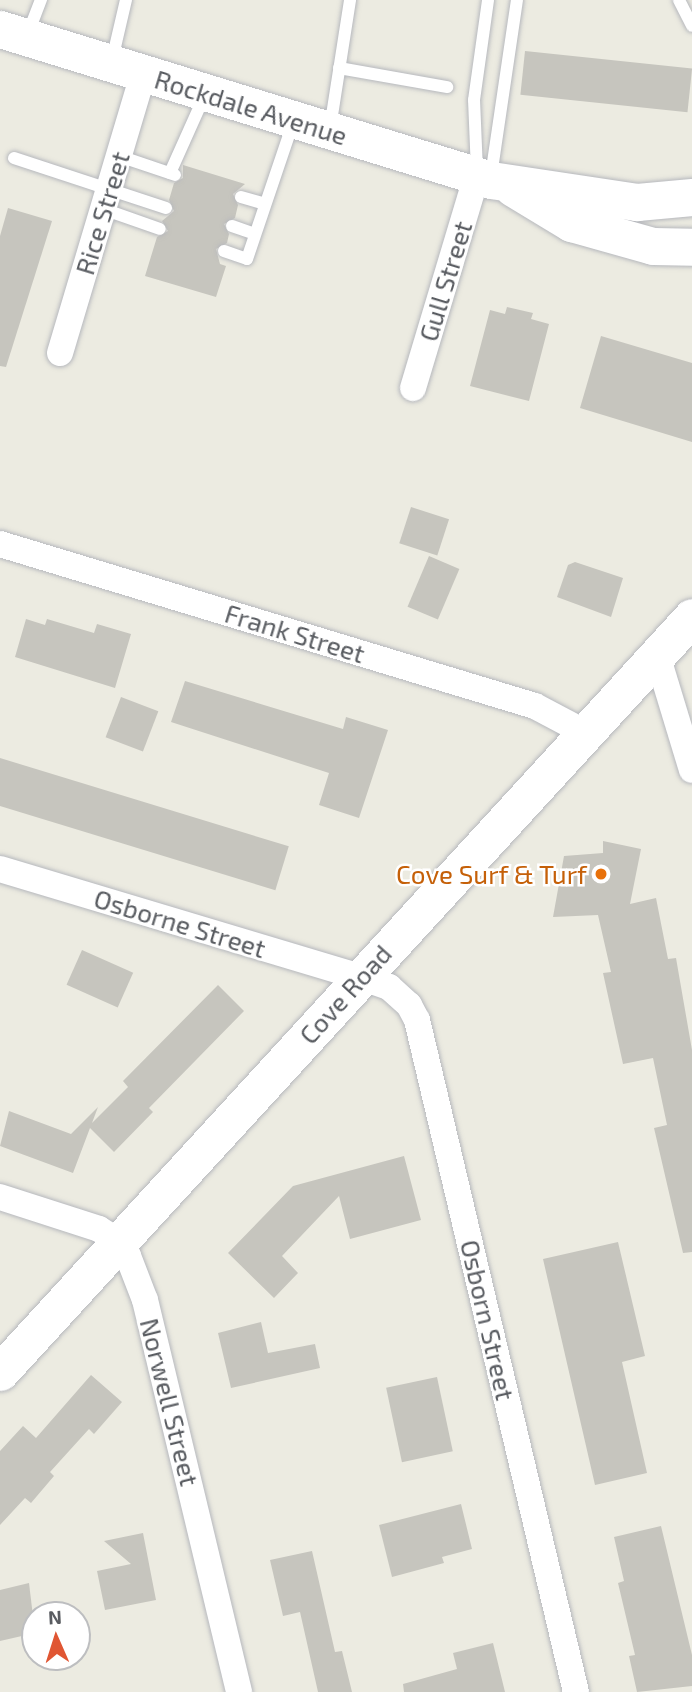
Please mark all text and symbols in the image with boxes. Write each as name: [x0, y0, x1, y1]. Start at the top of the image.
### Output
street label: Rockdale Avenue: [151, 63, 351, 151]
street label: Rice Street: [69, 148, 135, 278]
street label: Gull Street: [412, 217, 478, 345]
street label: Frank Street: [221, 597, 369, 669]
place label: Cove Surf & Turf: [395, 858, 587, 890]
marker: Cove Surf & Turf: [593, 866, 609, 882]
street label: Osborne Street: [90, 882, 270, 964]
street label: Cove Road: [292, 938, 398, 1050]
street label: Osborn Street: [454, 1237, 522, 1403]
street label: Norwell Street: [134, 1315, 206, 1489]
north arrow: [21, 1601, 91, 1671]
text: N: [48, 1605, 62, 1628]

